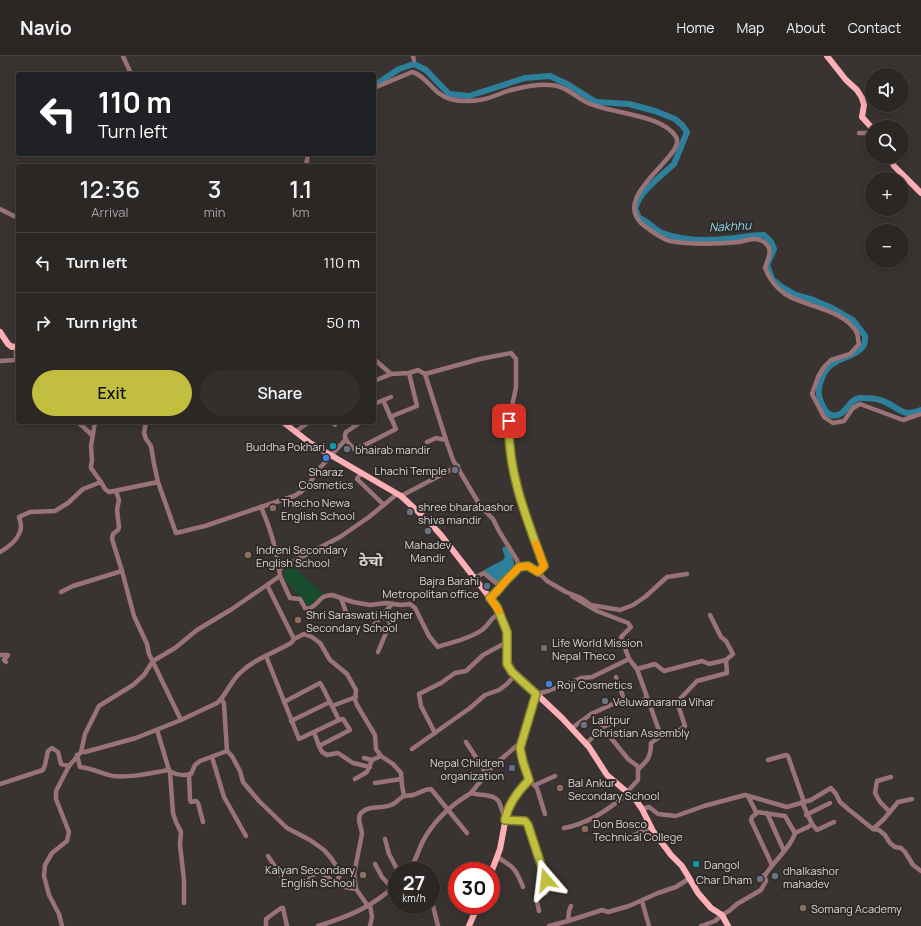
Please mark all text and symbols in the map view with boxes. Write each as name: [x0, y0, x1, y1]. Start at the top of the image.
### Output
text: Navio: [20, 15, 72, 41]
text: Home: [677, 18, 714, 37]
text: Map: [736, 18, 764, 37]
text: About: [786, 18, 826, 37]
text: Contact: [848, 18, 901, 37]
map controls: [865, 68, 909, 268]
button: sound: [865, 68, 909, 112]
text: 110 m: [98, 83, 172, 121]
icon: left: [32, 88, 84, 140]
text: Turn left: [98, 119, 168, 143]
button: search: [865, 120, 909, 164]
text: 12:36: [80, 172, 140, 205]
text: 3: [208, 172, 222, 205]
text: 1.1: [289, 172, 312, 205]
button: +: [865, 172, 909, 216]
text: Arrival: [91, 203, 128, 221]
text: min: [204, 203, 226, 221]
text: km: [292, 203, 310, 221]
water label: Nakhhu: [708, 216, 752, 236]
button: −: [865, 224, 909, 268]
icon: left: [32, 252, 54, 274]
text: Turn left: [66, 252, 128, 273]
text: 110 m: [323, 252, 360, 273]
icon: right: [32, 312, 54, 334]
text: Turn right: [66, 312, 137, 333]
text: 50 m: [326, 312, 360, 333]
button: Exit: [32, 370, 192, 416]
button: Share: [200, 370, 360, 416]
pin: [492, 404, 526, 438]
icon: arrive: [498, 410, 520, 432]
place label: Buddha Pokhari: [246, 439, 325, 454]
marker: Buddha Pokhari: [328, 441, 338, 451]
place label: bhairab mandir: [355, 442, 430, 457]
marker: bhairab mandir: [342, 444, 352, 454]
marker: Sharaz Cosmetics: [321, 453, 331, 463]
place label: Lhachi Temple: [375, 463, 448, 478]
place label: Sharaz Cosmetics: [299, 464, 354, 492]
marker: Lhachi Temple: [450, 465, 460, 475]
place label: Thecho Newa English School: [281, 495, 355, 523]
place label: shree bharabashor shiva mandir: [418, 499, 514, 527]
marker: Thecho Newa English School: [268, 503, 278, 513]
marker: shree bharabashor shiva mandir: [405, 507, 415, 517]
marker: Mahadev Mandir: [423, 526, 433, 536]
place label: Mahadev Mandir: [405, 537, 452, 565]
place label: Indreni Secondary English School: [256, 542, 348, 570]
marker: Indreni Secondary English School: [243, 550, 253, 560]
district label: ठेचो: [359, 550, 384, 571]
place label: Bajra Barahi Metropolitan office: [382, 573, 480, 601]
marker: Bajra Barahi Metropolitan office: [482, 581, 492, 591]
place label: Shri Saraswati Higher Secondary School: [306, 607, 413, 635]
marker: Shri Saraswati Higher Secondary School: [293, 615, 303, 625]
place label: Life World Mission Nepal Theco: [552, 635, 643, 663]
marker: Life World Mission Nepal Theco: [539, 643, 549, 653]
place label: Roji Cosmetics: [557, 677, 633, 692]
marker: Roji Cosmetics: [544, 679, 554, 689]
place label: Veluwanarama Vihar: [613, 694, 715, 709]
marker: Veluwanarama Vihar: [600, 696, 610, 706]
place label: Lalitpur Christian Assembly: [592, 712, 690, 740]
marker: Lalitpur Christian Assembly: [579, 720, 589, 730]
place label: Nepal Children organization: [430, 755, 504, 783]
marker: Nepal Children organization: [507, 763, 517, 773]
place label: Bal Ankur Secondary School: [568, 775, 660, 803]
marker: Bal Ankur Secondary School: [555, 783, 565, 793]
place label: Don Bosco Technical College: [593, 816, 683, 844]
marker: Don Bosco Technical College: [580, 824, 590, 834]
place label: Dangol: [704, 857, 740, 872]
position arrow: [525, 859, 567, 901]
marker: Dangol: [691, 859, 701, 869]
place label: Kalyan Secondary English School: [265, 862, 355, 890]
speed limit sign: 30: [448, 862, 500, 914]
place label: dhalkashor mahadev: [783, 863, 839, 891]
text: 27: [403, 869, 425, 896]
marker: Kalyan Secondary English School: [358, 870, 368, 880]
marker: dhalkashor mahadev: [770, 871, 780, 881]
place label: Char Dham: [696, 872, 752, 887]
marker: Char Dham: [755, 874, 765, 884]
text: km/h: [402, 891, 426, 905]
place label: Somang Academy: [811, 901, 902, 916]
marker: Somang Academy: [798, 903, 808, 913]

